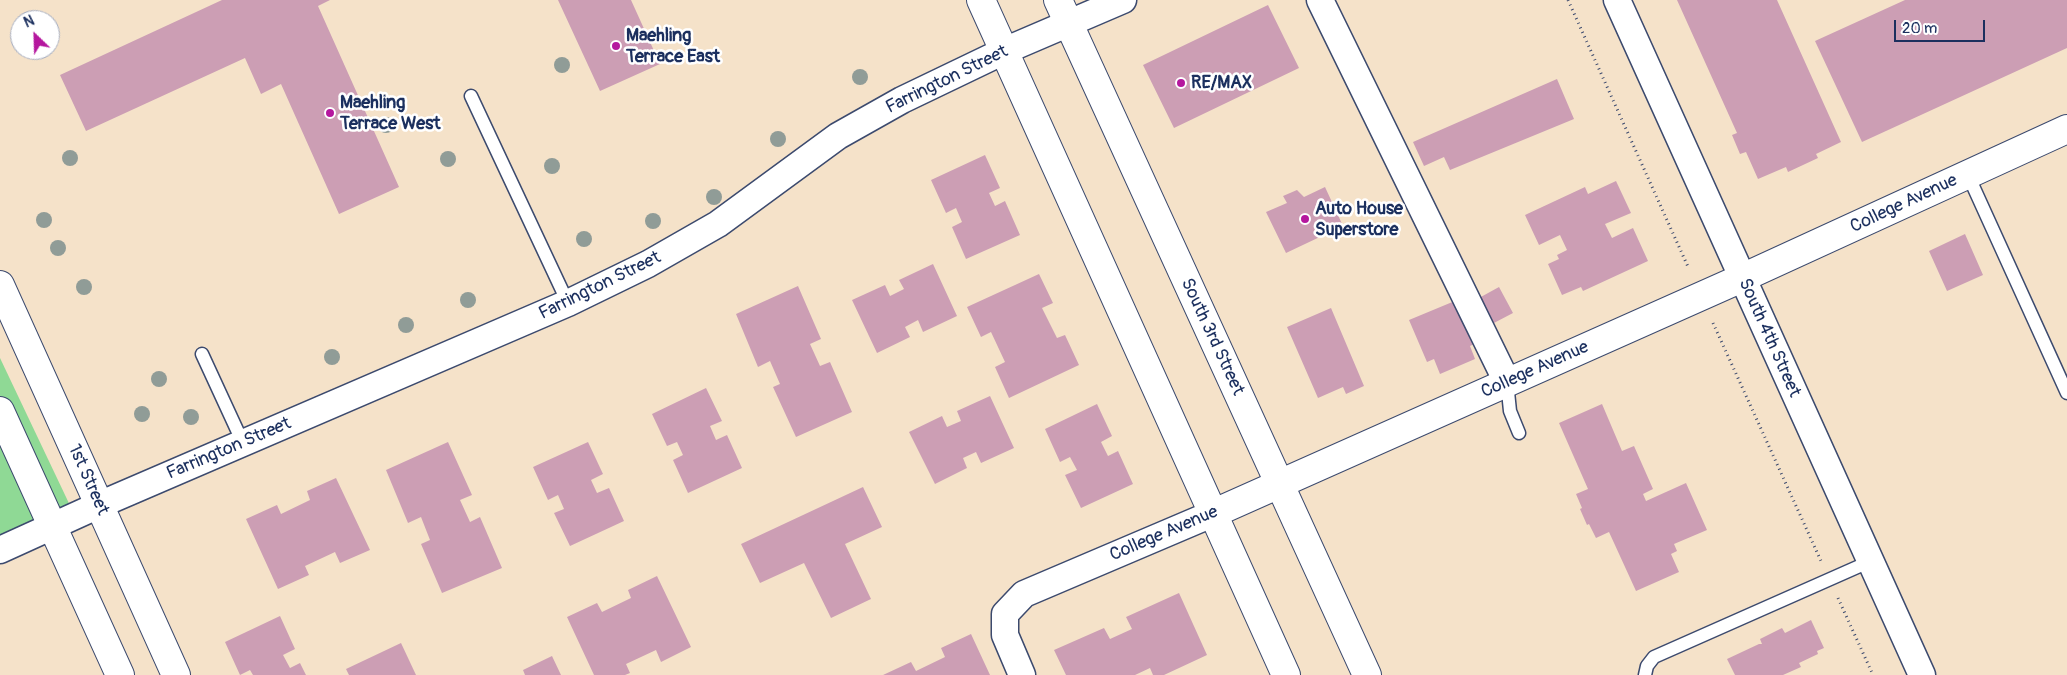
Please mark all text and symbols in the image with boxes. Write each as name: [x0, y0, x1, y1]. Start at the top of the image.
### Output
north arrow: [10, 10, 60, 60]
scale bar: [1897, 10, 1988, 42]
text: N: [21, 12, 37, 31]
text: 20 m: [1902, 19, 1937, 38]
place label: Maehling Terrace East: [626, 25, 720, 68]
marker: Maehling Terrace East: [610, 40, 622, 52]
street label: Farrington Street: [883, 41, 1011, 119]
place label: RE/MAX: [1191, 72, 1252, 94]
marker: RE/MAX: [1175, 77, 1187, 89]
place label: Maehling Terrace West: [340, 92, 440, 134]
marker: Maehling Terrace West: [324, 107, 336, 119]
street label: College Avenue: [1847, 170, 1961, 238]
place label: Auto House Superstore: [1315, 198, 1403, 240]
marker: Auto House Superstore: [1299, 213, 1311, 225]
street label: Farrington Street: [536, 247, 664, 325]
street label: South 3rd Street: [1175, 275, 1249, 399]
street label: South 4th Street: [1733, 275, 1805, 401]
street label: College Avenue: [1478, 337, 1592, 403]
street label: Farrington Street: [164, 413, 294, 485]
street label: 1st Street: [63, 441, 113, 519]
street label: College Avenue: [1107, 502, 1221, 566]

